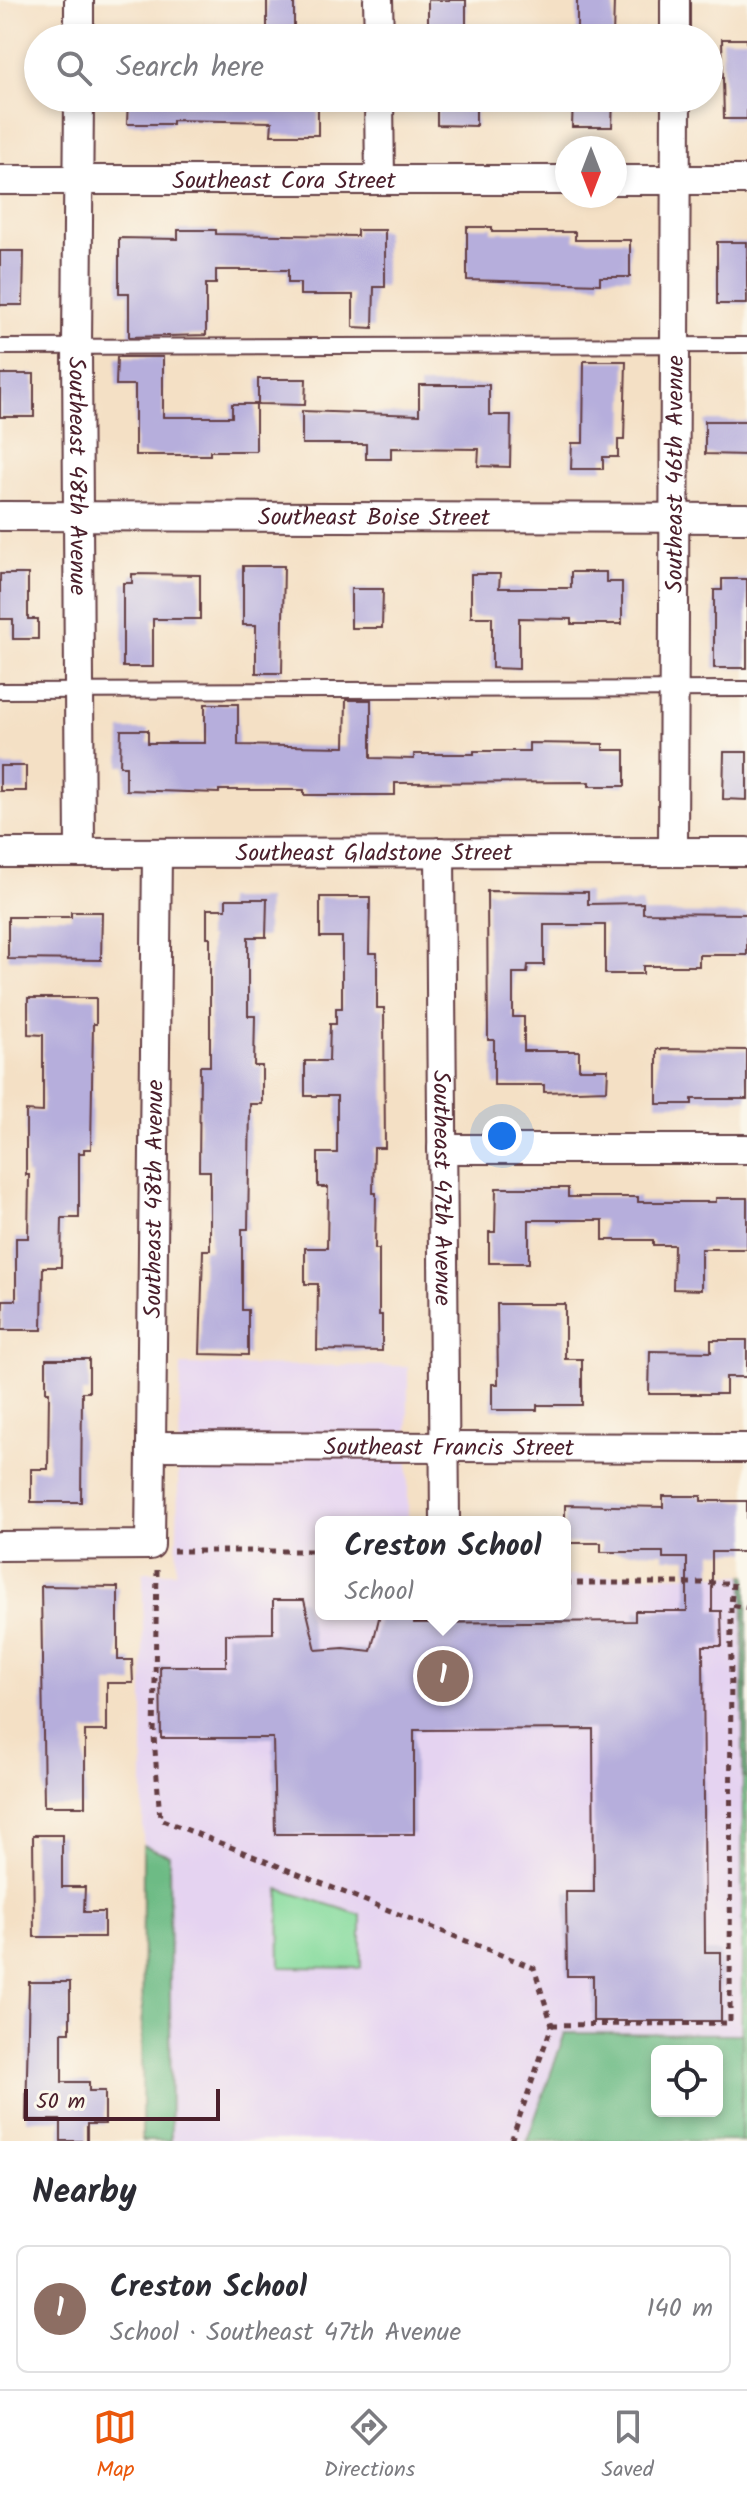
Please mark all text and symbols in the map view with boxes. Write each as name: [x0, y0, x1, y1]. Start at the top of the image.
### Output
search box: [24, 24, 723, 112]
text: Search here: [116, 44, 264, 92]
icon: search: [52, 46, 96, 90]
north arrow: [555, 136, 627, 208]
street label: Southeast Cora Street: [172, 162, 397, 201]
street label: Southeast 46th Avenue: [656, 355, 696, 593]
street label: Southeast 48th Avenue: [56, 357, 96, 596]
street label: Southeast Boise Street: [258, 499, 491, 538]
street label: Southeast Gladstone Street: [235, 834, 513, 874]
street label: Southeast 47th Avenue: [421, 1070, 461, 1306]
street label: Southeast 48th Avenue: [134, 1079, 176, 1319]
your location: [482, 1116, 522, 1156]
street label: Southeast Francis Street: [324, 1429, 575, 1468]
popup: [315, 1516, 571, 1620]
text: Creston School: [345, 1523, 541, 1571]
text: School: [345, 1571, 414, 1613]
pin: 1: [417, 1646, 469, 1706]
map controls: [651, 2045, 723, 2117]
button: locate: [651, 2045, 723, 2117]
scale bar: [24, 2085, 220, 2121]
text: 50 m: [36, 2085, 85, 2120]
text: Nearby: [32, 2166, 137, 2220]
text: Creston School: [110, 2264, 307, 2312]
text: 1: [56, 2288, 64, 2330]
text: 140 m: [646, 2288, 713, 2330]
text: School · Southeast 47th Avenue: [110, 2312, 461, 2354]
tab: Map: [93, 2405, 137, 2488]
tab: Directions: [324, 2405, 415, 2488]
tab: Saved: [602, 2405, 654, 2488]

